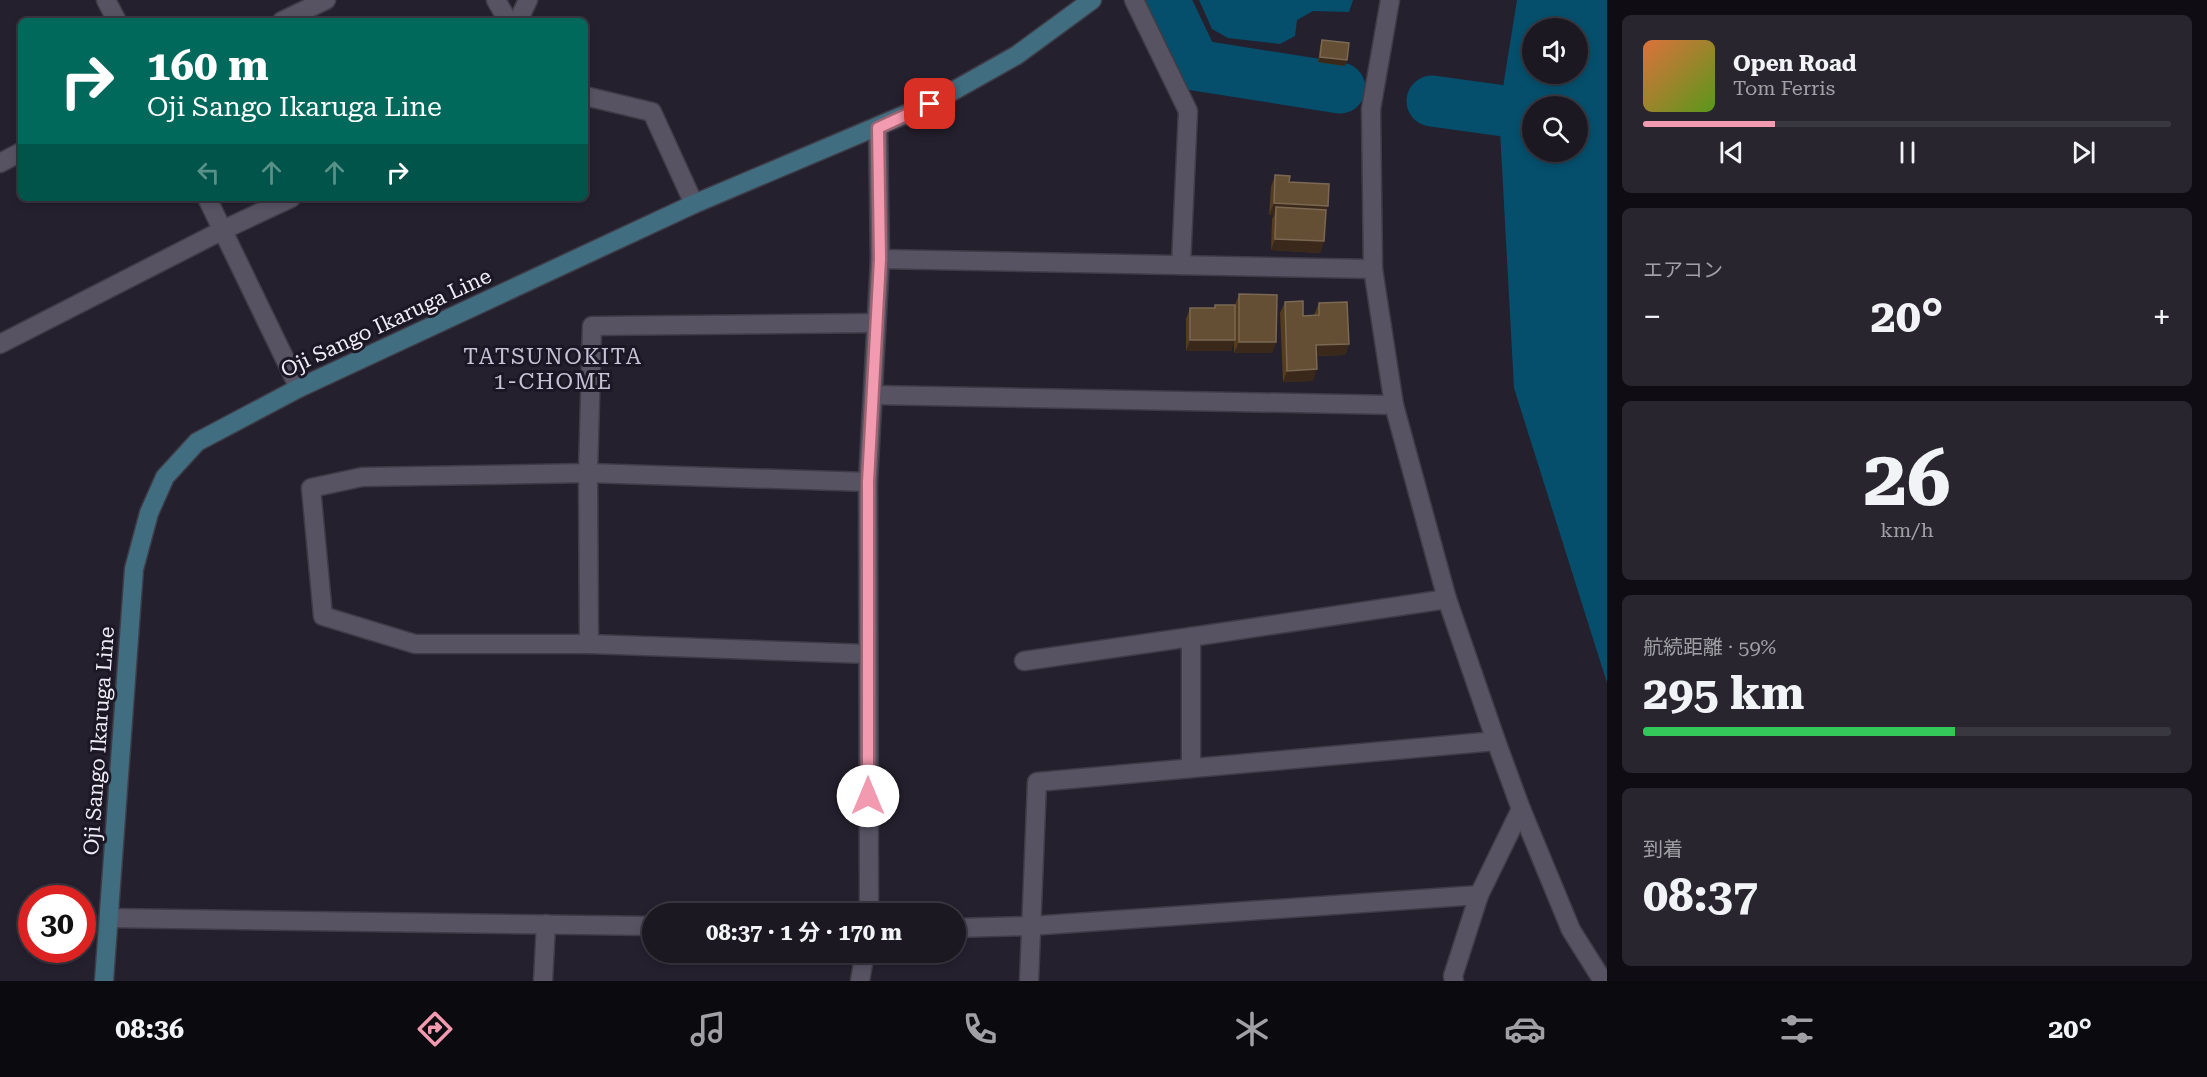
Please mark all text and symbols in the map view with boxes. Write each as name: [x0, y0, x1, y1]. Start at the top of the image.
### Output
map controls: [1522, 18, 1588, 162]
button: sound: [1522, 18, 1588, 84]
text: 160 m: [147, 41, 269, 90]
icon: right: [48, 42, 126, 120]
text: Open Road: [1733, 51, 1856, 76]
text: Tom Ferris: [1733, 76, 1835, 100]
pin: [904, 78, 955, 129]
icon: arrive: [913, 87, 946, 120]
text: Oji Sango Ikaruga Line: [147, 91, 442, 123]
button: search: [1522, 96, 1588, 162]
icon: previous: [1715, 136, 1748, 169]
icon: pause: [1891, 136, 1924, 169]
icon: next: [2067, 136, 2100, 169]
icon: left: [192, 156, 225, 189]
icon: ahead: [255, 156, 288, 189]
icon: ahead: [318, 156, 351, 189]
icon: right: [381, 156, 414, 189]
text: エアコン: [1643, 258, 1723, 282]
street label: Oji Sango Ikaruga Line: [277, 264, 495, 382]
text: 20°: [1871, 290, 1943, 343]
text: −: [1643, 297, 1661, 336]
text: +: [2153, 297, 2171, 336]
district label: TATSUNOKITA 1-CHOME: [463, 344, 643, 394]
text: 26: [1863, 433, 1951, 524]
text: km/h: [1880, 518, 1934, 542]
street label: Oji Sango Ikaruga Line: [79, 626, 119, 856]
text: 航続距離 · 59%: [1643, 635, 1776, 659]
text: 295 km: [1643, 667, 1804, 720]
position arrow: [836, 764, 900, 828]
text: 到着: [1643, 837, 1683, 861]
text: 08:37: [1643, 869, 1758, 922]
speed limit sign: 30: [18, 885, 96, 963]
text: 08:37 · 1 分 · 170 m: [706, 920, 902, 945]
icon: directions: [414, 1008, 456, 1050]
icon: music: [687, 1008, 729, 1050]
icon: phone: [959, 1008, 1001, 1050]
icon: climate: [1231, 1008, 1273, 1050]
icon: car: [1504, 1008, 1546, 1050]
icon: filters: [1776, 1008, 1818, 1050]
text: 08:36: [115, 1013, 184, 1045]
text: 20°: [2048, 1013, 2092, 1045]

